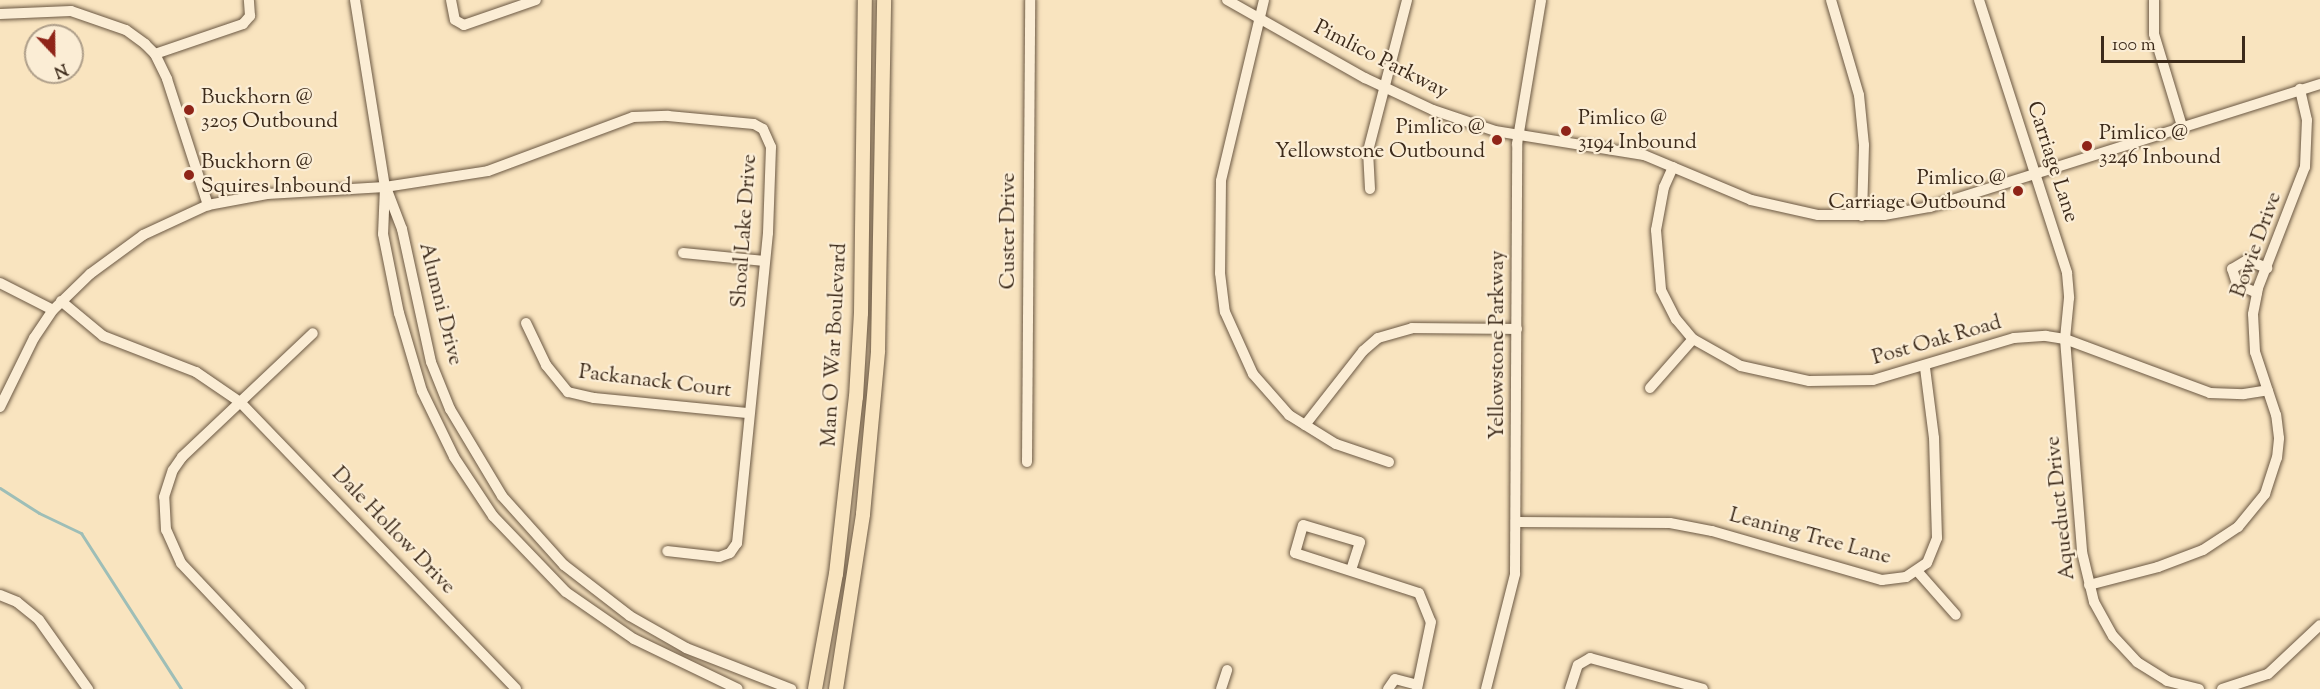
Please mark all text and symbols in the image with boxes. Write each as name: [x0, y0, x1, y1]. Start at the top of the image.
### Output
street label: Pimlico Parkway: [1310, 15, 1452, 105]
north arrow: [24, 24, 84, 84]
scale bar: [2104, 24, 2248, 62]
text: 100 m: [2112, 33, 2156, 59]
text: N: [50, 56, 70, 82]
place label: Buckhorn @ 3205 Outbound: [201, 85, 338, 135]
street label: Carriage Lane: [2021, 98, 2083, 226]
marker: Buckhorn @ 3205 Outbound: [182, 103, 196, 117]
place label: Pimlico @ 3194 Inbound: [1578, 106, 1697, 156]
place label: Pimlico @ Yellowstone Outbound: [1275, 115, 1485, 165]
place label: Pimlico @ 3246 Inbound: [2099, 121, 2221, 171]
marker: Pimlico @ 3194 Inbound: [1559, 124, 1573, 138]
marker: Pimlico @ Yellowstone Outbound: [1490, 133, 1504, 147]
marker: Pimlico @ 3246 Inbound: [2080, 139, 2094, 153]
place label: Buckhorn @ Squires Inbound: [201, 150, 352, 200]
street label: Shoal Lake Drive: [727, 153, 763, 309]
place label: Pimlico @ Carriage Outbound: [1828, 166, 2006, 216]
marker: Buckhorn @ Squires Inbound: [182, 168, 196, 182]
street label: Custer Drive: [996, 173, 1022, 289]
marker: Pimlico @ Carriage Outbound: [2011, 184, 2025, 198]
street label: Bowie Drive: [2226, 189, 2288, 301]
street label: Alumni Drive: [413, 240, 467, 368]
street label: Man O War Boulevard: [817, 242, 853, 448]
street label: Yellowstone Parkway: [1485, 250, 1511, 440]
street label: Post Oak Road: [1870, 311, 2004, 371]
street label: Packanack Court: [577, 360, 733, 404]
street label: Aqueduct Drive: [2041, 435, 2081, 581]
street label: Dale Hollow Drive: [326, 462, 460, 600]
street label: Leaning Tree Lane: [1726, 503, 1894, 571]

